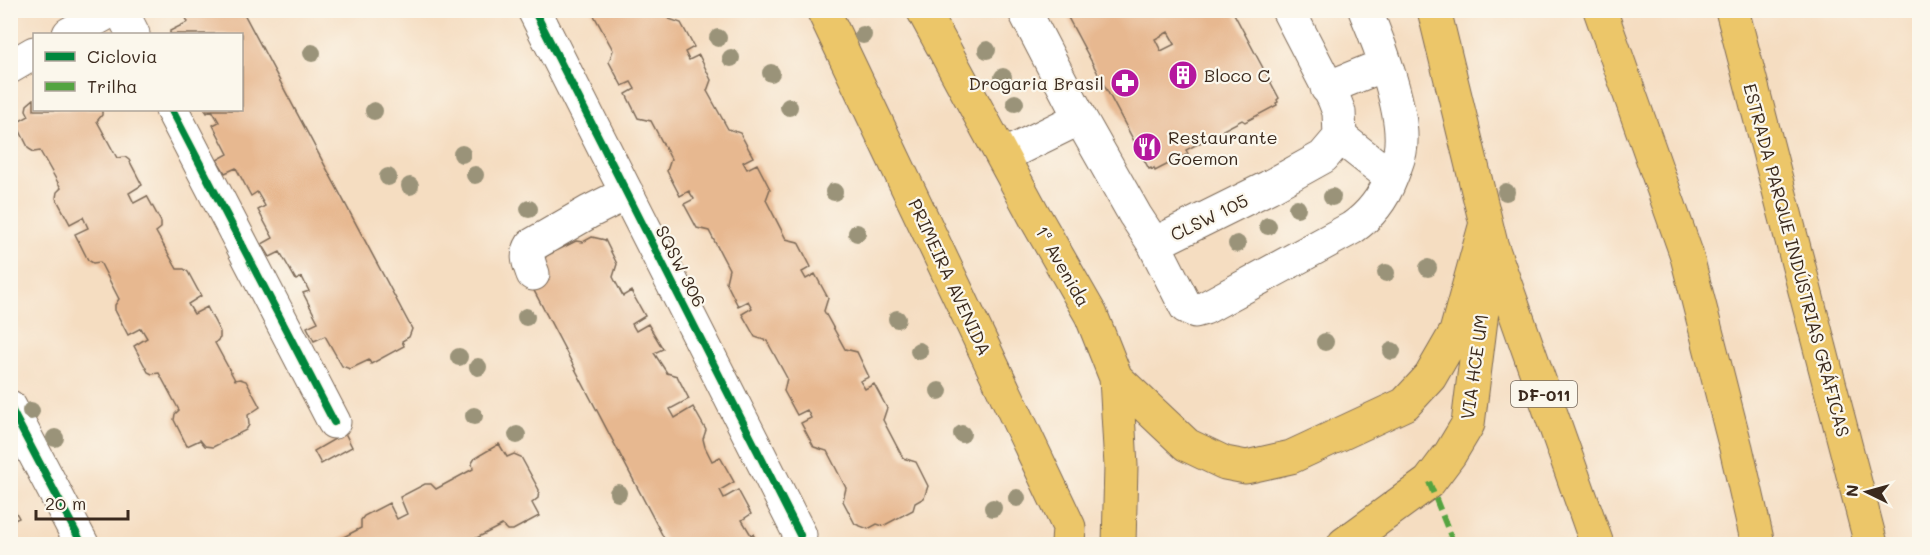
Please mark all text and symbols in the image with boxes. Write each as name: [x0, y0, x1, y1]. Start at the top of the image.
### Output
legend: [33, 33, 243, 111]
text: Ciclovia: [87, 44, 157, 68]
building icon: Bloco C: [1167, 59, 1199, 91]
place label: Bloco C: [1204, 63, 1270, 87]
pharmacy icon: Drogaria Brasil: [1109, 67, 1141, 99]
place label: Drogaria Brasil: [969, 71, 1104, 95]
text: Trilha: [87, 74, 137, 98]
street label: ESTRADA PARQUE INDÚSTRIAS GRÁFICAS: [1738, 81, 1856, 439]
place label: Restaurante Goemon: [1168, 125, 1278, 170]
restaurant icon: Restaurante Goemon: [1131, 131, 1163, 163]
street label: CLSW 105: [1166, 188, 1252, 246]
street label: PRIMEIRA AVENIDA: [903, 195, 997, 359]
street label: SQSW 306: [650, 221, 712, 311]
street label: 1ª Avenida: [1030, 221, 1096, 311]
street label: VIA HCE UM: [1455, 313, 1493, 421]
road number: DF-011: [1511, 381, 1577, 407]
north arrow: [1837, 462, 1897, 522]
scale bar: [36, 483, 128, 521]
text: N: [1841, 484, 1863, 498]
text: 20 m: [45, 491, 86, 515]

